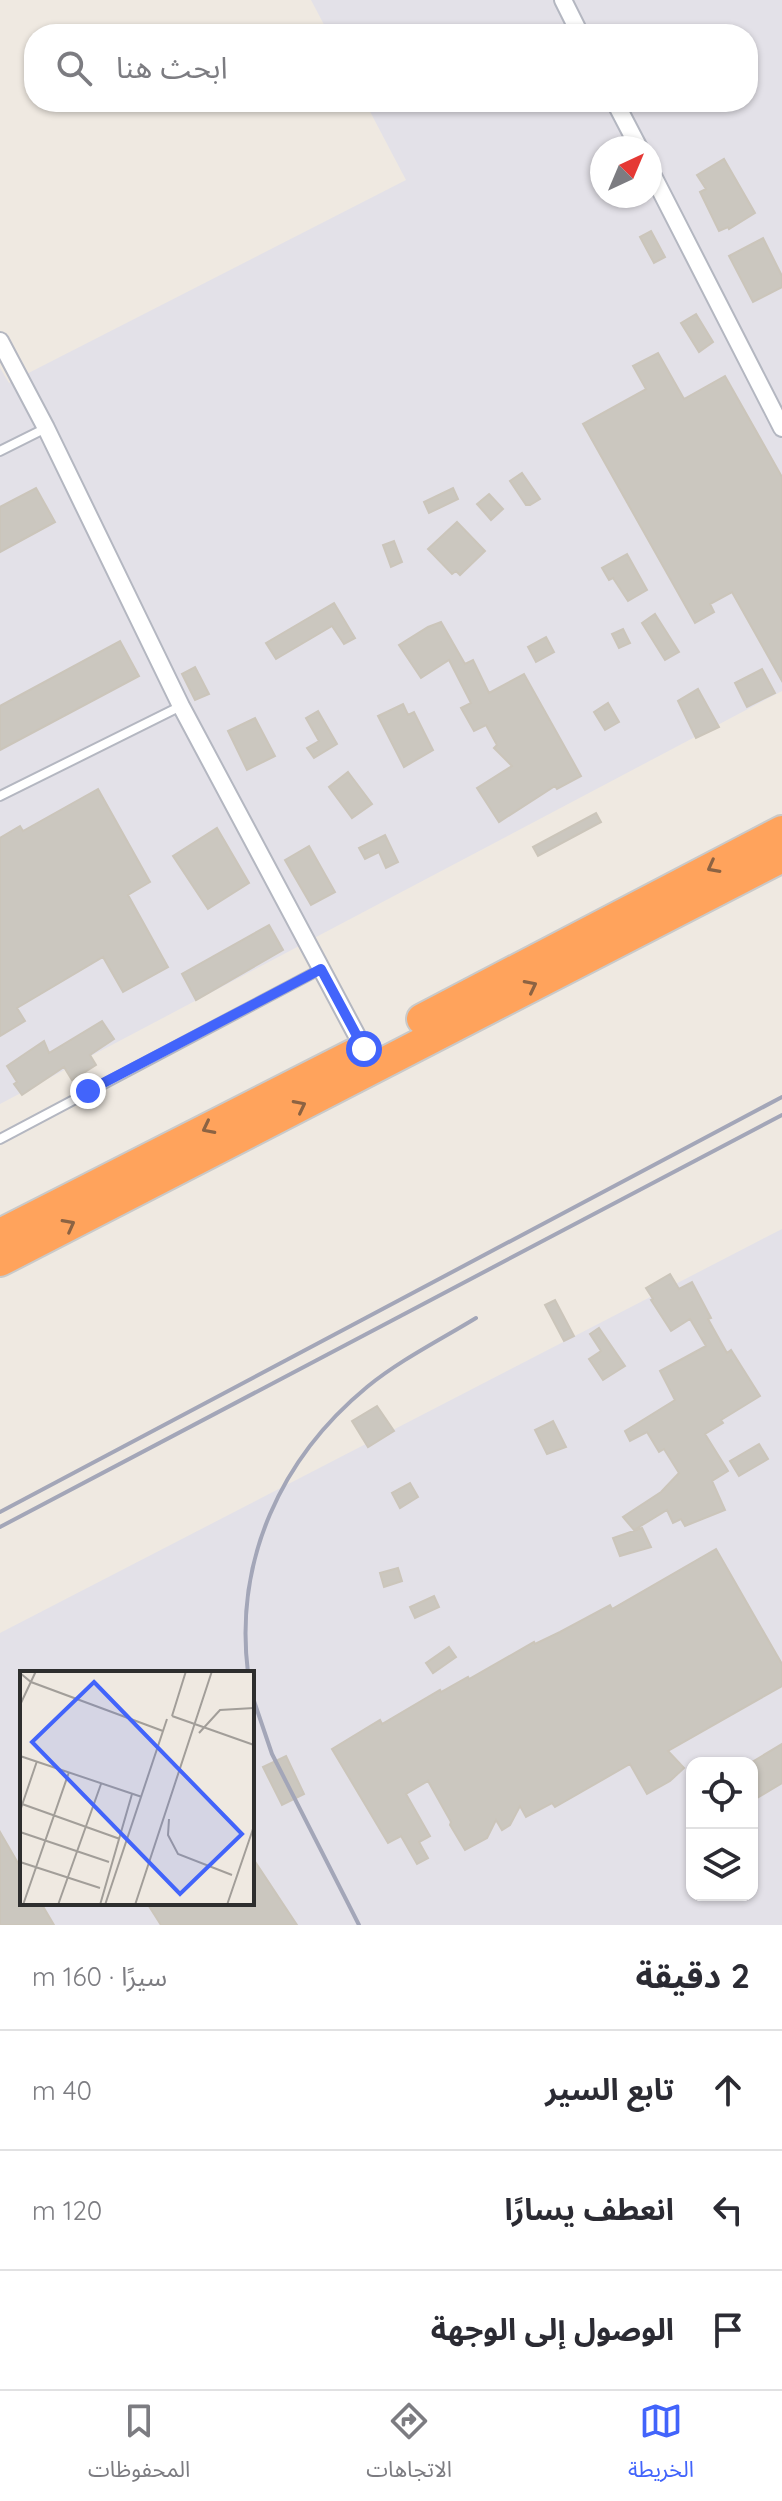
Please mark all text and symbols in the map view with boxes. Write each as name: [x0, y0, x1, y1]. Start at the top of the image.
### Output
search box: [24, 24, 758, 112]
icon: search: [52, 46, 96, 90]
text: ابحث هنا: [116, 48, 228, 86]
north arrow: [590, 136, 662, 208]
one-way arrow: [706, 858, 721, 873]
one-way arrow: [523, 981, 538, 996]
route start: [346, 1031, 382, 1067]
route end: [70, 1073, 106, 1109]
one-way arrow: [292, 1100, 307, 1115]
one-way arrow: [202, 1119, 217, 1134]
one-way arrow: [61, 1220, 76, 1235]
inset map: [20, 1671, 254, 1905]
map controls: [686, 1757, 758, 1901]
button: locate: [686, 1757, 758, 1829]
button: layers: [686, 1829, 758, 1901]
text: 2 دقيقة: [636, 1954, 750, 1997]
text: سيرًا · 160 m: [32, 1960, 167, 1993]
icon: ahead: [706, 2068, 750, 2112]
text: تابع السير: [545, 2070, 674, 2108]
text: 40 m: [32, 2074, 92, 2107]
icon: left: [706, 2188, 750, 2232]
text: انعطف يسارًا: [504, 2190, 674, 2228]
text: 120 m: [32, 2194, 102, 2227]
icon: arrive: [706, 2308, 750, 2352]
text: الوصول إلى الوجهة: [431, 2310, 674, 2348]
tab: المحفوظات: [88, 2399, 190, 2493]
tab: الاتجاهات: [366, 2399, 452, 2493]
tab: الخريطة: [628, 2399, 694, 2493]

